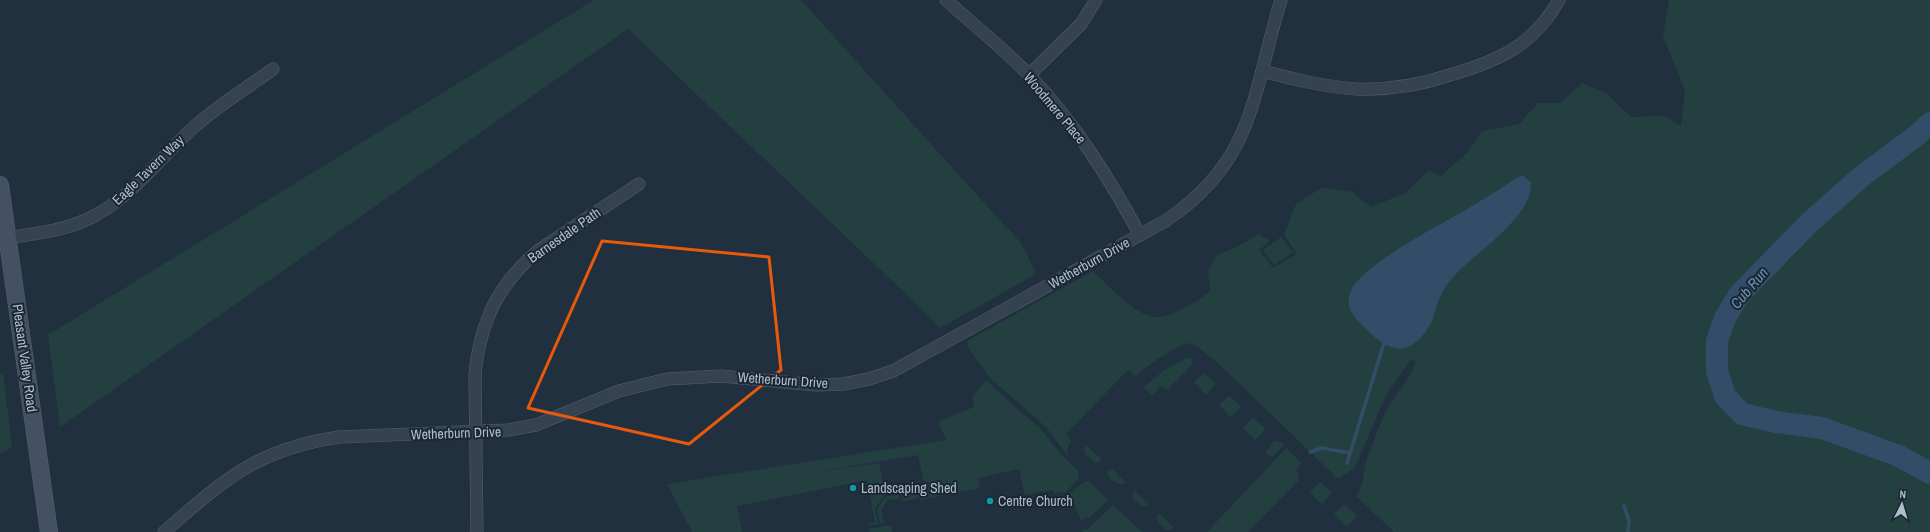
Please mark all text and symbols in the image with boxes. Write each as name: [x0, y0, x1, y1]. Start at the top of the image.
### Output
street label: Woodmere Place: [1020, 69, 1090, 147]
street label: Eagle Tavern Way: [108, 131, 188, 209]
street label: Barnesdale Path: [524, 203, 604, 267]
street label: Wetherburn Drive: [1045, 233, 1133, 293]
water label: Cub Run: [1725, 263, 1773, 313]
street label: Pleasant Valley Road: [9, 303, 41, 413]
street label: Wetherburn Drive: [737, 368, 829, 392]
street label: Wetherburn Drive: [411, 422, 501, 444]
place label: Landscaping Shed: [861, 479, 957, 497]
marker: Landscaping Shed: [848, 483, 858, 493]
north arrow: [1882, 484, 1922, 524]
text: N: [1899, 487, 1907, 501]
place label: Centre Church: [998, 492, 1073, 510]
marker: Centre Church: [985, 496, 995, 506]

